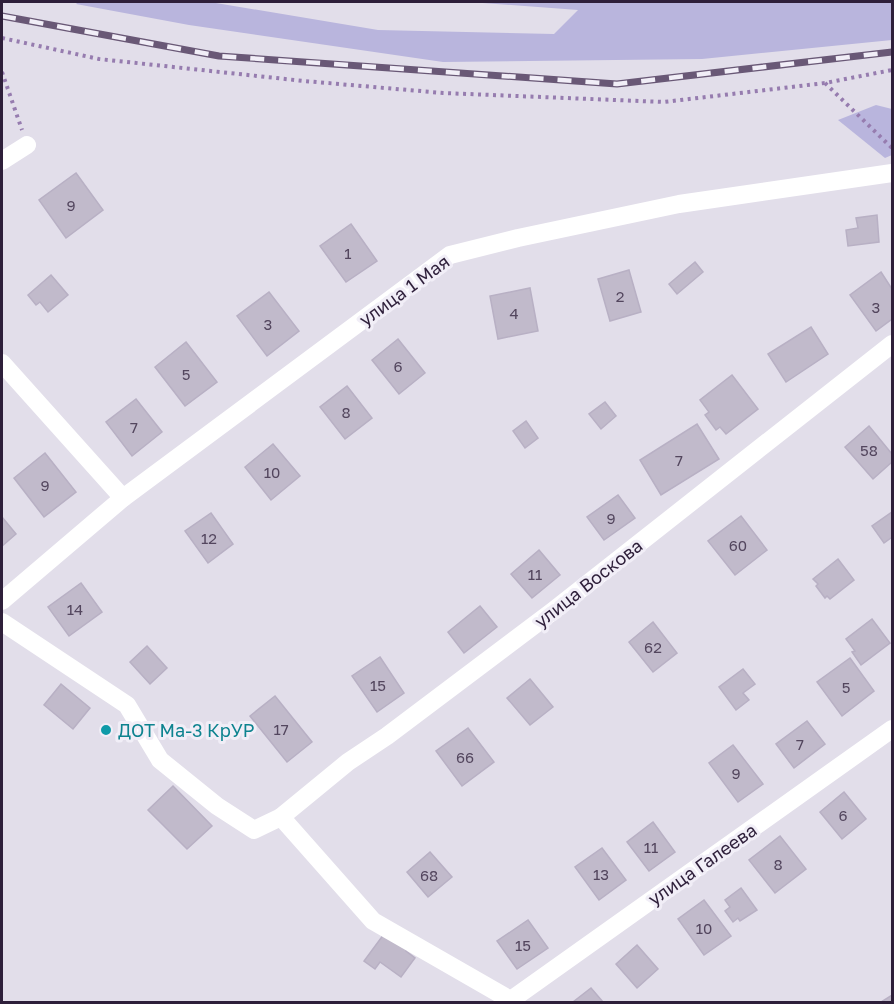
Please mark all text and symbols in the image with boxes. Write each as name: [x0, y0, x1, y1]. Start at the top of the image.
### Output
house number: 9: [66, 196, 76, 214]
house number: 1: [344, 244, 352, 262]
street label: улица 1 Мая: [354, 250, 454, 330]
house number: 2: [616, 287, 624, 305]
house number: 3: [872, 298, 880, 316]
house number: 4: [509, 304, 519, 322]
house number: 3: [264, 315, 272, 333]
house number: 6: [393, 357, 403, 375]
house number: 5: [182, 365, 190, 383]
house number: 8: [341, 403, 351, 421]
house number: 7: [130, 418, 138, 436]
house number: 58: [860, 441, 878, 459]
house number: 7: [675, 451, 683, 469]
house number: 10: [264, 463, 280, 481]
house number: 9: [40, 476, 50, 494]
house number: 9: [606, 509, 616, 527]
house number: 12: [201, 529, 217, 547]
street label: улица Воскова: [530, 534, 646, 632]
house number: 60: [729, 536, 747, 554]
house number: 11: [528, 565, 542, 583]
house number: 14: [67, 600, 83, 618]
house number: 62: [644, 638, 662, 656]
house number: 15: [370, 676, 386, 694]
house number: 5: [842, 678, 850, 696]
place label: ДОТ Ма-3 КрУР: [118, 719, 255, 741]
house number: 17: [273, 720, 289, 738]
marker: ДОТ Ма-3 КрУР: [99, 723, 113, 737]
house number: 7: [796, 735, 804, 753]
house number: 66: [456, 748, 474, 766]
house number: 9: [731, 764, 741, 782]
house number: 6: [838, 806, 848, 824]
street label: улица Галеева: [643, 818, 761, 910]
house number: 11: [644, 838, 658, 856]
house number: 8: [773, 855, 783, 873]
house number: 13: [593, 865, 609, 883]
house number: 68: [420, 866, 438, 884]
house number: 10: [696, 919, 712, 937]
house number: 15: [515, 936, 531, 954]

